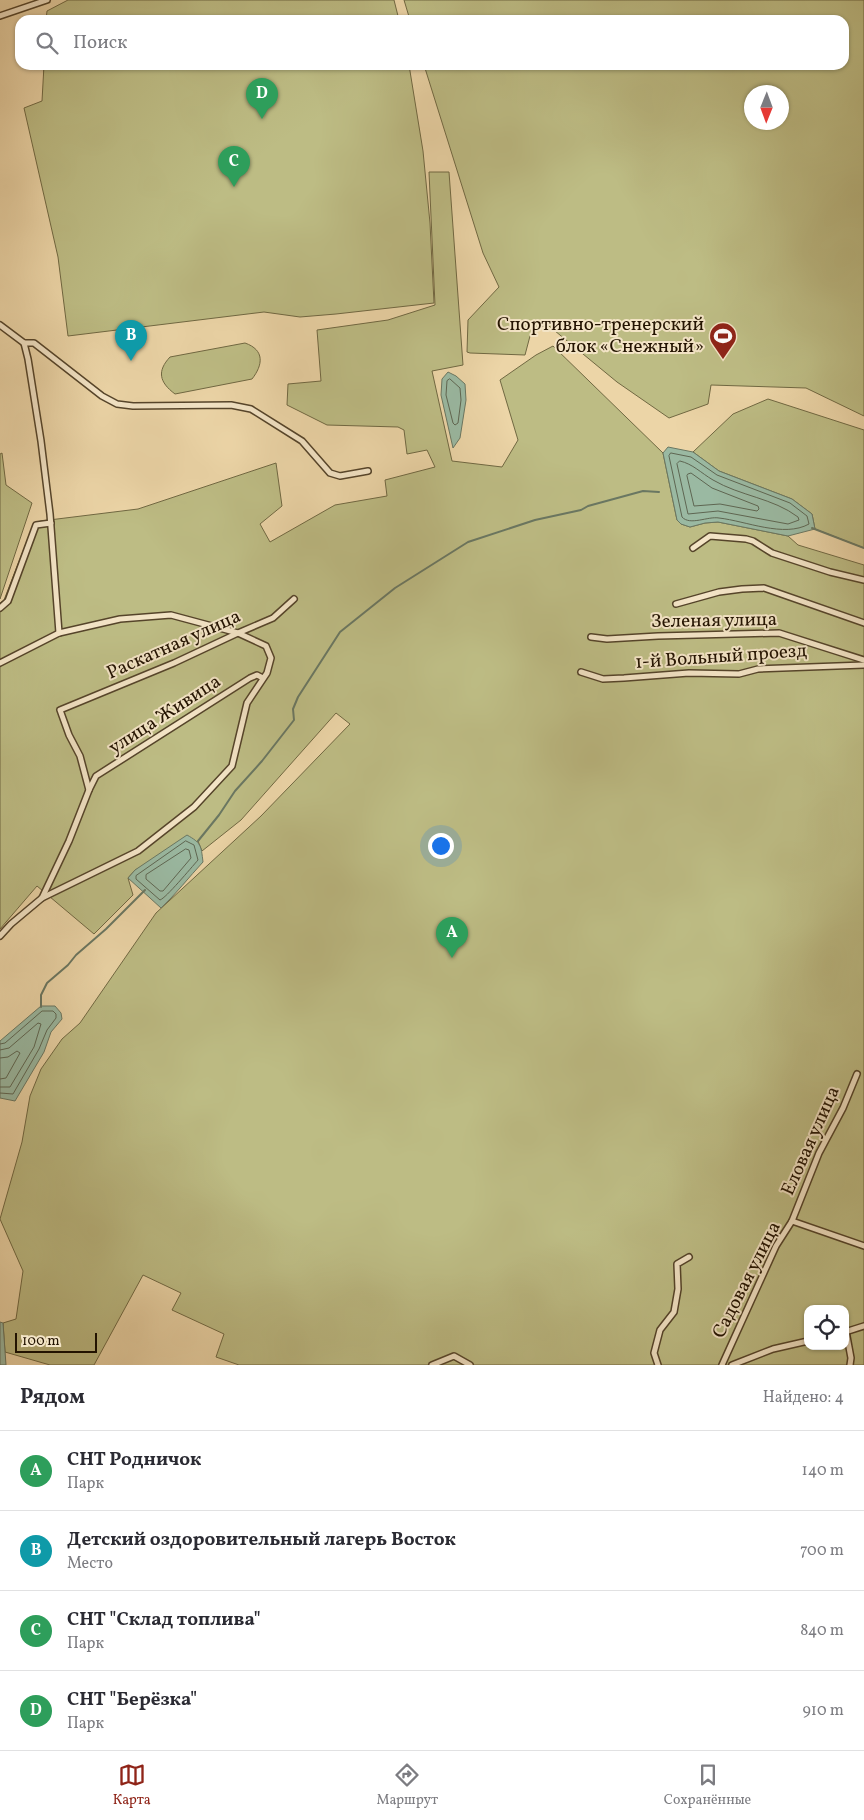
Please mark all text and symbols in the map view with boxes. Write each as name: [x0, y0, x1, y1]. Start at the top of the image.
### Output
search box: [15, 15, 849, 70]
icon: search: [33, 29, 61, 57]
text: Поиск: [73, 30, 127, 56]
pin: D: [246, 78, 278, 119]
north arrow: [744, 85, 789, 130]
pin: C: [218, 146, 250, 187]
place label: Спортивно-тренерский блок «Снежный»: [497, 312, 704, 360]
pin: B: [115, 320, 147, 361]
sports icon: Спортивно-тренерский блок «Снежный»: [708, 321, 738, 360]
street label: Раскатная улица: [103, 604, 245, 686]
street label: Зеленая улица: [651, 607, 777, 635]
street label: 1-й Вольный проезд: [634, 638, 808, 676]
street label: улица Живица: [104, 669, 226, 761]
your location: [428, 833, 454, 859]
pin: A: [436, 917, 468, 958]
street label: Еловая улица: [775, 1082, 847, 1200]
street label: Садовая улица: [706, 1217, 788, 1343]
map controls: [804, 1305, 849, 1350]
button: locate: [804, 1305, 849, 1350]
scale bar: [15, 1330, 98, 1353]
text: 100 m: [22, 1332, 60, 1351]
text: Рядом: [20, 1383, 85, 1412]
text: Найдено: 4: [763, 1387, 844, 1409]
text: СНТ Родничок: [67, 1447, 201, 1473]
text: A: [30, 1460, 42, 1482]
text: 140 m: [802, 1460, 844, 1482]
text: Парк: [67, 1473, 104, 1495]
text: Детский оздоровительный лагерь Восток: [67, 1527, 456, 1553]
text: B: [31, 1540, 41, 1562]
text: 700 m: [800, 1540, 844, 1562]
text: Место: [67, 1553, 113, 1575]
text: СНТ "Склад топлива": [67, 1607, 261, 1633]
text: C: [31, 1620, 41, 1642]
text: 840 m: [800, 1620, 844, 1642]
text: Парк: [67, 1633, 104, 1655]
text: СНТ "Берёзка": [67, 1687, 197, 1713]
text: D: [30, 1700, 42, 1722]
text: 910 m: [803, 1700, 844, 1722]
text: Парк: [67, 1713, 104, 1735]
tab: Карта: [113, 1761, 151, 1810]
tab: Маршрут: [376, 1761, 438, 1810]
tab: Сохранённые: [664, 1761, 751, 1810]

